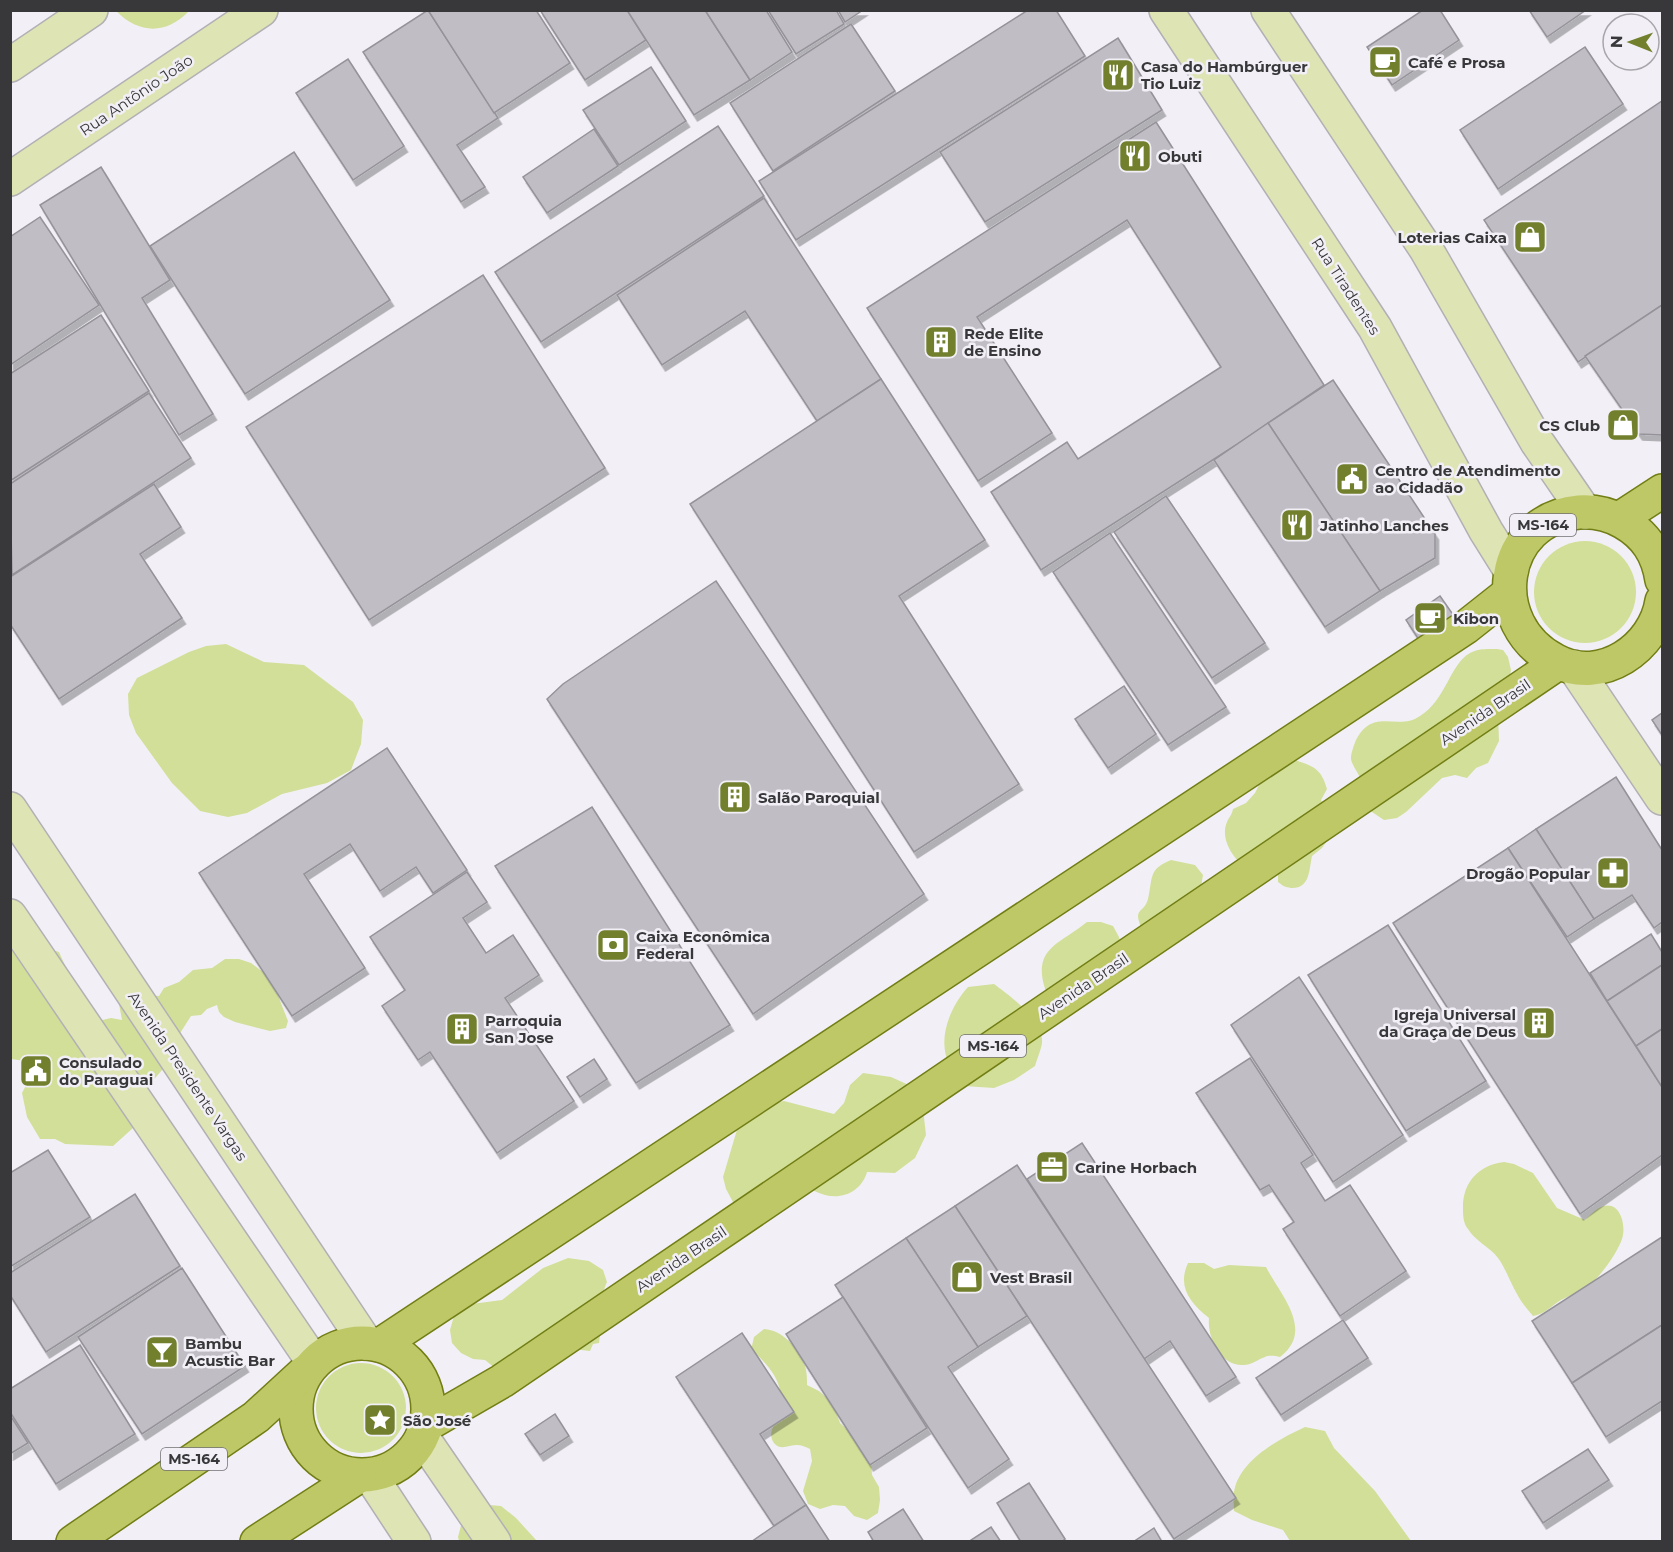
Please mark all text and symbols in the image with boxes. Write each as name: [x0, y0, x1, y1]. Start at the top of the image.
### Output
north arrow: [1601, 12, 1661, 72]
text: N: [1607, 35, 1626, 48]
cafe icon: Café e Prosa: [1367, 44, 1403, 80]
street label: Rua Antônio João: [76, 50, 196, 140]
place label: Café e Prosa: [1408, 53, 1505, 72]
restaurant icon: Casa do Hambúrguer Tio Luiz: [1100, 57, 1136, 93]
place label: Casa do Hambúrguer Tio Luiz: [1141, 57, 1308, 93]
restaurant icon: Obuti: [1117, 138, 1153, 174]
place label: Obuti: [1158, 147, 1202, 166]
shop icon: Loterias Caixa: [1512, 219, 1548, 255]
place label: Loterias Caixa: [1397, 228, 1507, 247]
street label: Rua Tiradentes: [1307, 234, 1385, 338]
building icon: Rede Elite de Ensino: [923, 324, 959, 360]
place label: Rede Elite de Ensino: [964, 324, 1043, 360]
shop icon: CS Club: [1605, 407, 1641, 443]
place label: CS Club: [1539, 416, 1600, 435]
public building icon: Centro de Atendimento ao Cidadão: [1334, 461, 1370, 497]
place label: Centro de Atendimento ao Cidadão: [1375, 461, 1561, 497]
restaurant icon: Jatinho Lanches: [1279, 507, 1315, 543]
road number: MS-164: [1510, 514, 1576, 536]
place label: Jatinho Lanches: [1319, 516, 1449, 535]
cafe icon: Kibon: [1412, 600, 1448, 636]
place label: Kibon: [1453, 609, 1499, 628]
street label: Avenida Brasil: [1436, 675, 1534, 749]
building icon: Salão Paroquial: [717, 779, 753, 815]
place label: Salão Paroquial: [758, 788, 880, 807]
pharmacy icon: Drogão Popular: [1595, 855, 1631, 891]
place label: Drogão Popular: [1466, 864, 1591, 883]
bank icon: Caixa Econômica Federal: [595, 927, 631, 963]
place label: Caixa Econômica Federal: [636, 927, 770, 963]
street label: Avenida Brasil: [1034, 949, 1132, 1023]
street label: Avenida Presidente Vargas: [124, 988, 252, 1164]
place label: Igreja Universal da Graça de Deus: [1379, 1005, 1516, 1041]
building icon: Igreja Universal da Graça de Deus: [1521, 1005, 1557, 1041]
building icon: Parroquia San Jose: [444, 1011, 480, 1047]
place label: Parroquia San Jose: [485, 1011, 562, 1047]
road number: MS-164: [960, 1035, 1026, 1057]
public building icon: Consulado do Paraguai: [18, 1053, 54, 1089]
place label: Consulado do Paraguai: [59, 1053, 153, 1089]
office icon: Carine Horbach: [1034, 1149, 1070, 1185]
place label: Carine Horbach: [1075, 1158, 1197, 1177]
street label: Avenida Brasil: [632, 1222, 730, 1296]
shop icon: Vest Brasil: [949, 1259, 985, 1295]
place label: Vest Brasil: [989, 1268, 1072, 1287]
bar icon: Bambu Acustic Bar: [144, 1334, 180, 1370]
place label: Bambu Acustic Bar: [184, 1334, 275, 1370]
place icon: São José: [362, 1402, 398, 1438]
place label: São José: [403, 1411, 471, 1430]
road number: MS-164: [161, 1448, 227, 1470]

